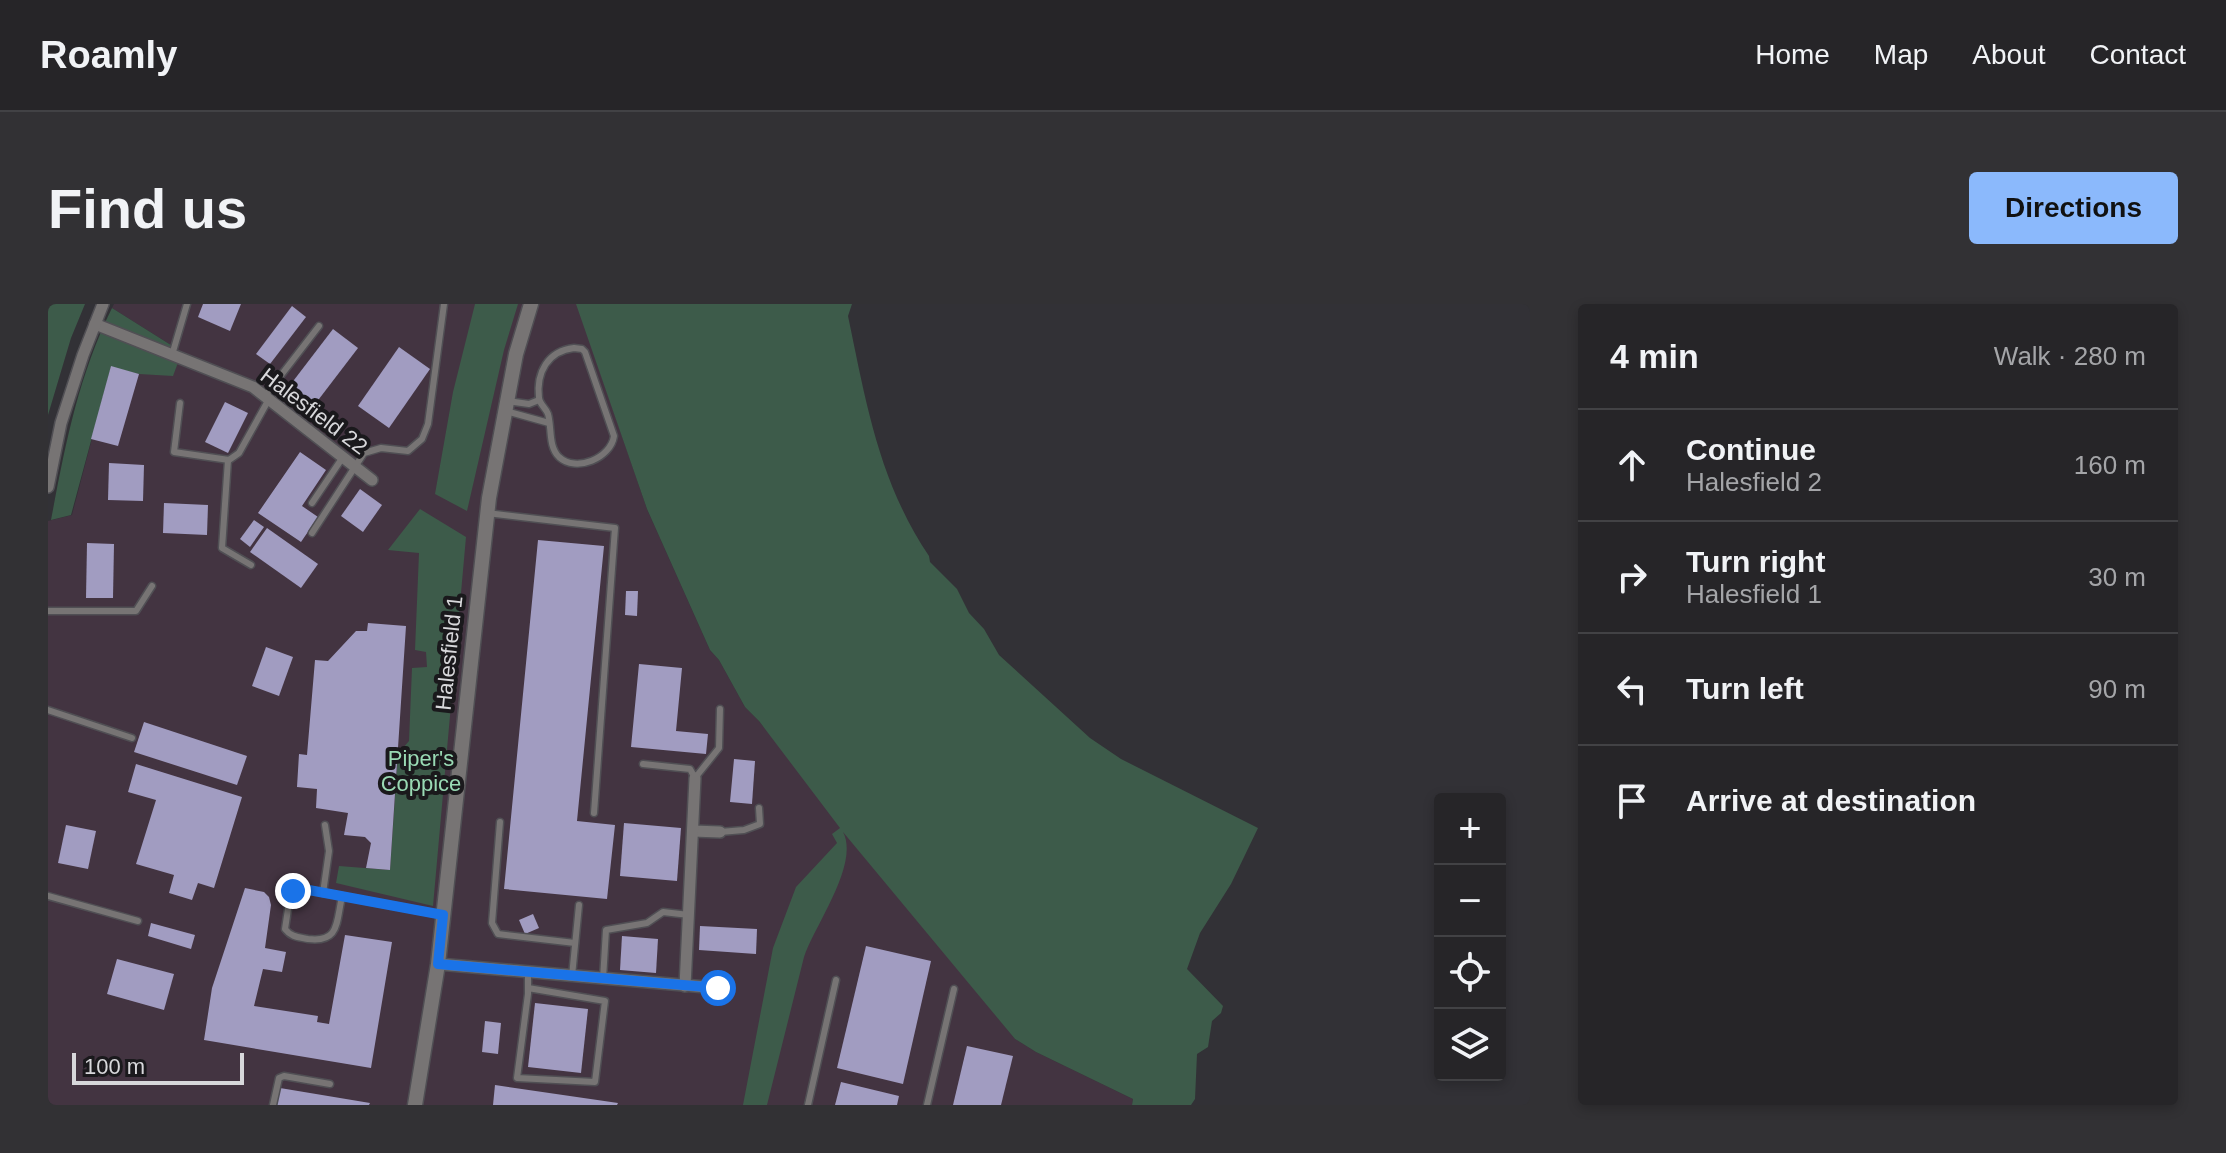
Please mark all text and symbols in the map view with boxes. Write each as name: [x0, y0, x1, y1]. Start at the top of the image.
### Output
text: Roamly: [40, 34, 177, 76]
text: Home: [1755, 39, 1830, 70]
text: Map: [1874, 39, 1928, 70]
text: About: [1972, 39, 2046, 70]
text: Contact: [2090, 39, 2186, 70]
button: Directions: [1969, 172, 2178, 244]
text: Find us: [48, 177, 247, 240]
text: 4 min: [1610, 337, 1699, 375]
text: Walk · 280 m: [1994, 341, 2146, 371]
street label: Halesfield 22: [256, 363, 372, 459]
text: Continue: [1686, 433, 1816, 466]
icon: ahead: [1610, 443, 1654, 487]
text: 160 m: [2074, 450, 2146, 480]
text: Halesfield 2: [1686, 467, 1822, 497]
text: Turn right: [1686, 545, 1825, 578]
icon: right: [1610, 555, 1654, 599]
text: 30 m: [2088, 562, 2146, 592]
text: Halesfield 1: [1686, 579, 1822, 609]
street label: Halesfield 1: [431, 595, 467, 711]
icon: left: [1610, 667, 1654, 711]
text: Turn left: [1686, 672, 1804, 705]
text: 90 m: [2088, 674, 2146, 704]
park label: Piper's Coppice: [381, 746, 461, 796]
icon: arrive: [1610, 779, 1654, 823]
text: Arrive at destination: [1686, 784, 1976, 817]
map controls: [1434, 793, 1506, 1081]
button: +: [1434, 793, 1506, 865]
button: −: [1434, 865, 1506, 937]
route end: [275, 873, 311, 909]
button: locate: [1434, 937, 1506, 1009]
route start: [700, 970, 736, 1006]
button: layers: [1434, 1009, 1506, 1081]
scale bar: [72, 1049, 244, 1085]
text: 100 m: [84, 1054, 145, 1079]

